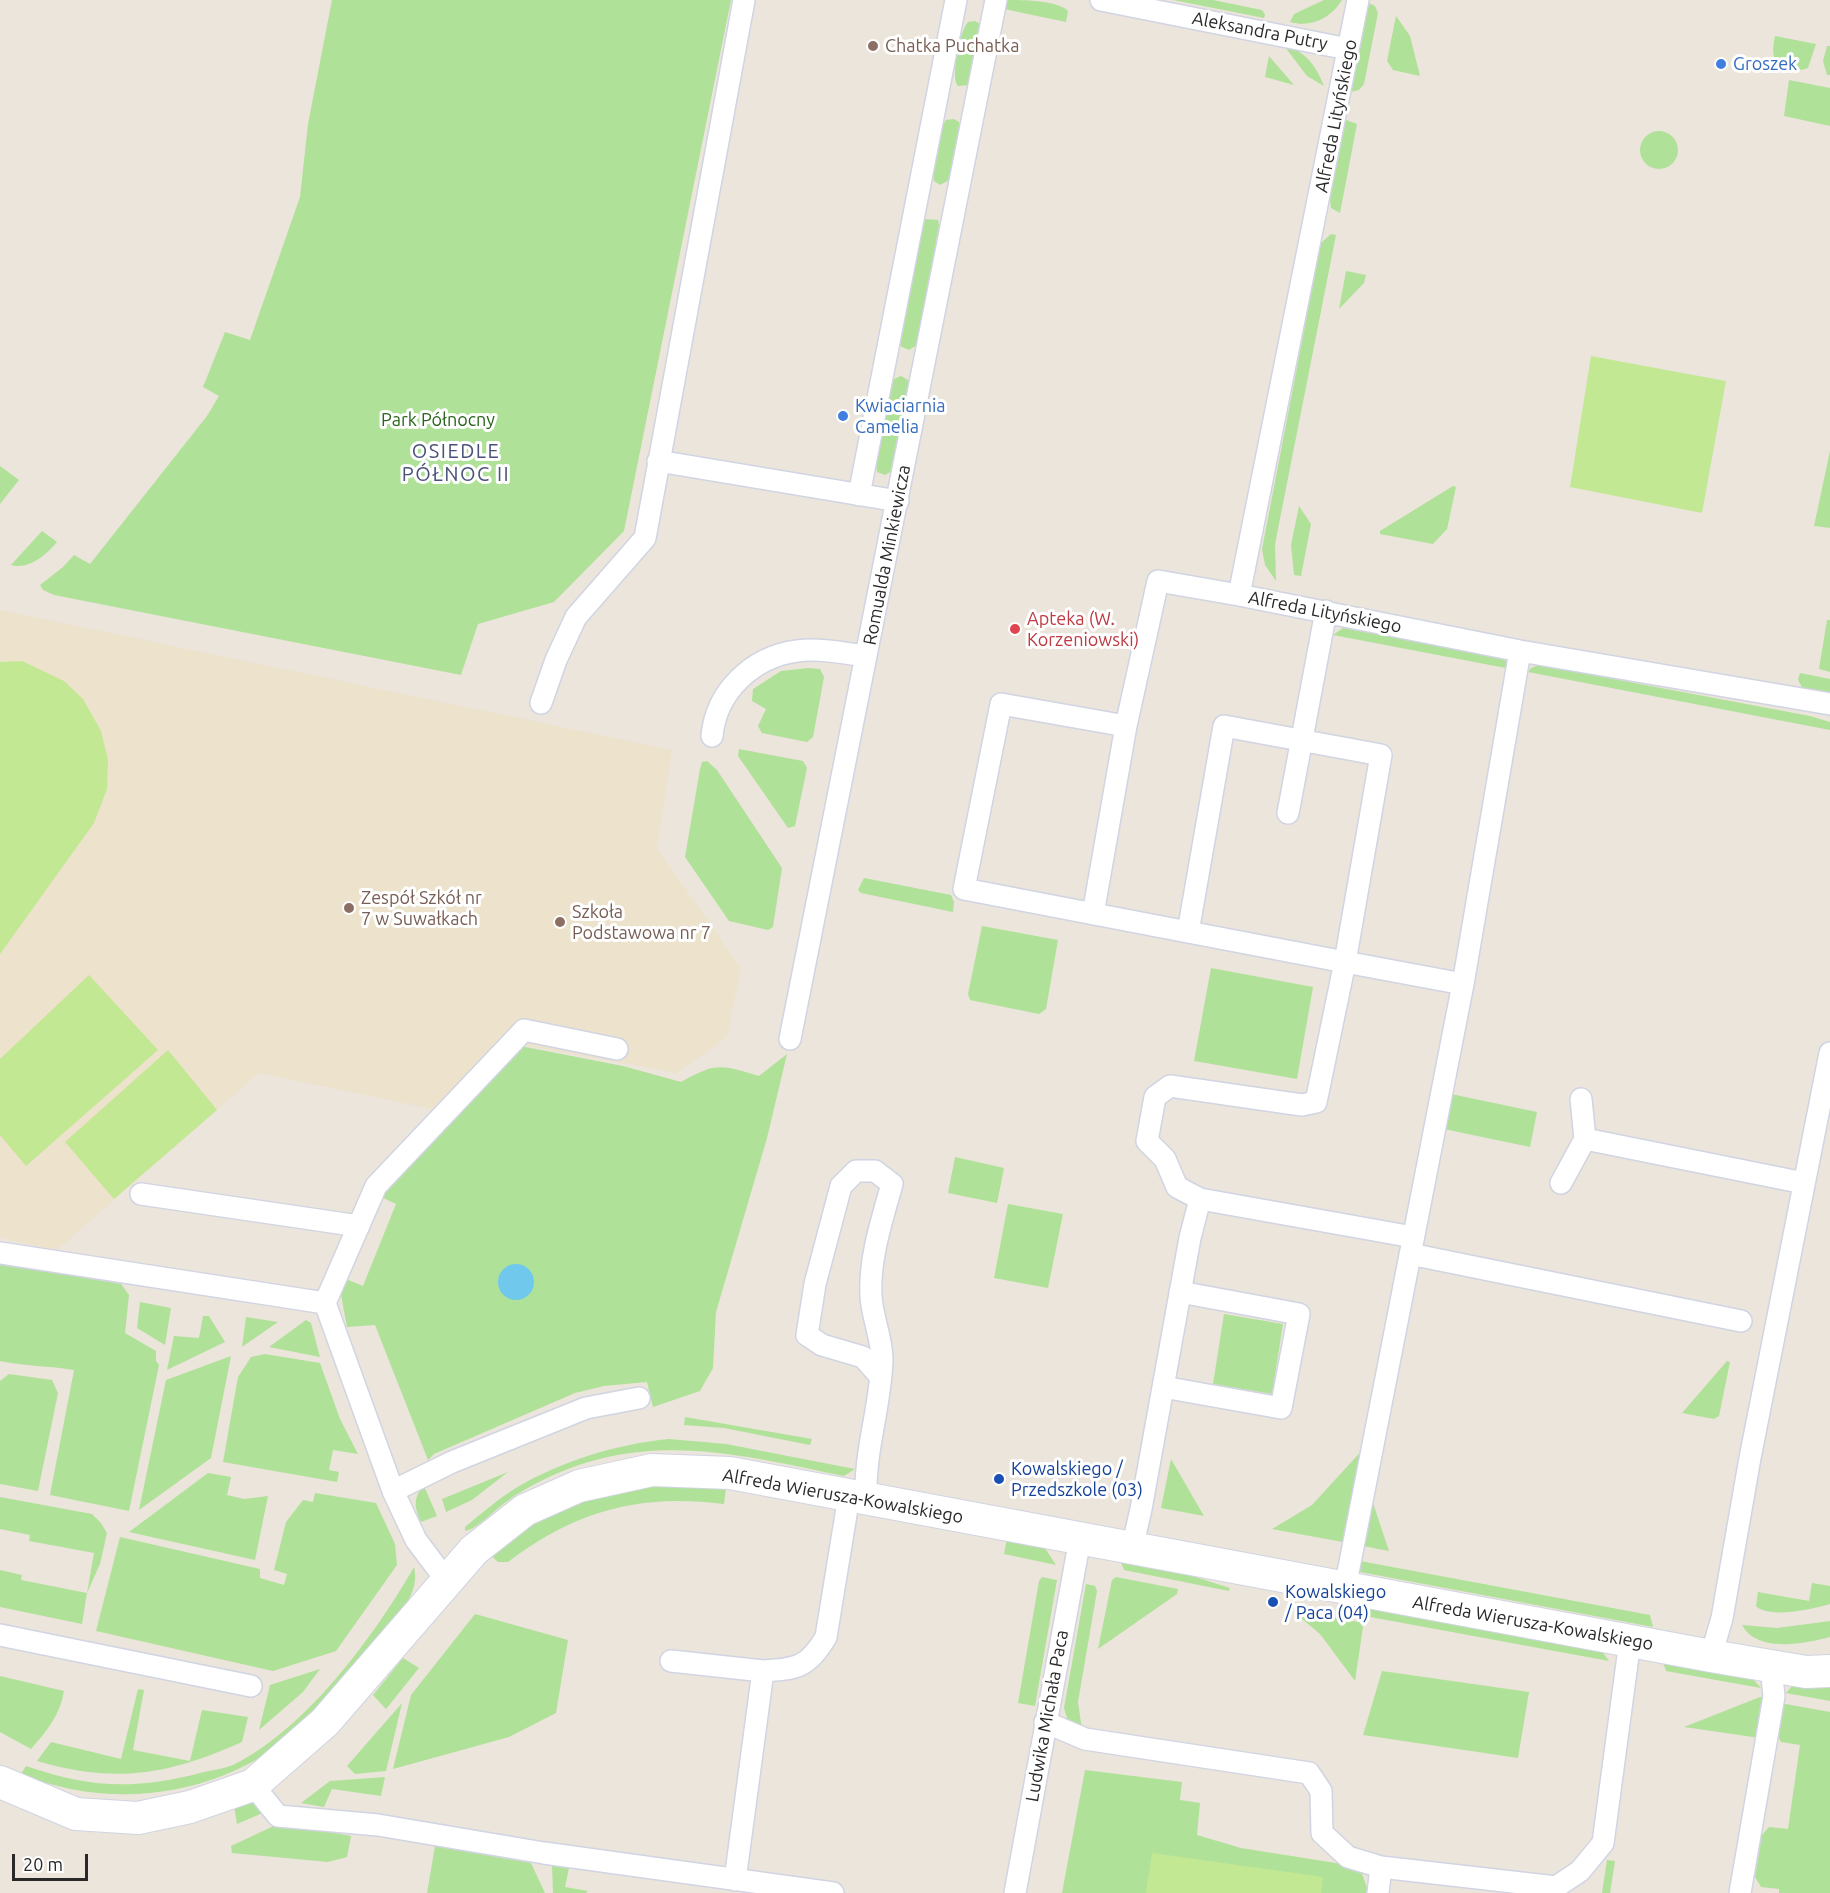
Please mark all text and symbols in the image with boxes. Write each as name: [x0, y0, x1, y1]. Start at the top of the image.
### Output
street label: Aleksandra Putry: [1190, 7, 1330, 55]
place label: Chatka Puchatka: [885, 35, 1019, 57]
street label: Alfreda Lityńskiego: [1311, 38, 1361, 194]
marker: Chatka Puchatka: [866, 39, 880, 53]
place label: Groszek: [1733, 53, 1797, 75]
marker: Groszek: [1714, 57, 1728, 71]
place label: Kwiaciarnia Camelia: [855, 395, 946, 438]
park label: Park Północny: [381, 409, 495, 431]
marker: Kwiaciarnia Camelia: [836, 409, 850, 423]
district label: OSIEDLE PÓŁNOC II: [402, 439, 510, 486]
street label: Romualda Minkiewicza: [859, 463, 915, 647]
street label: Alfreda Lityńskiego: [1247, 587, 1403, 637]
place label: Apteka (W. Korzeniowski): [1027, 608, 1139, 650]
marker: Apteka (W. Korzeniowski): [1008, 622, 1022, 636]
place label: Zespół Szkół nr 7 w Suwałkach: [361, 887, 482, 930]
marker: Zespół Szkół nr 7 w Suwałkach: [342, 901, 356, 915]
place label: Szkoła Podstawowa nr 7: [572, 901, 711, 944]
marker: Szkoła Podstawowa nr 7: [553, 915, 567, 929]
place label: Kowalskiego / Przedszkole (03): [1011, 1458, 1143, 1500]
street label: Alfreda Wierusza-Kowalskiego: [721, 1464, 965, 1528]
marker: Kowalskiego / Przedszkole (03): [992, 1472, 1006, 1486]
place label: Kowalskiego / Paca (04): [1285, 1581, 1386, 1624]
street label: Alfreda Wierusza-Kowalskiego: [1411, 1591, 1655, 1655]
marker: Kowalskiego / Paca (04): [1266, 1595, 1280, 1609]
street label: Ludwika Michała Paca: [1021, 1628, 1073, 1804]
scale bar: [15, 1842, 92, 1880]
text: 20 m: [23, 1854, 63, 1874]

